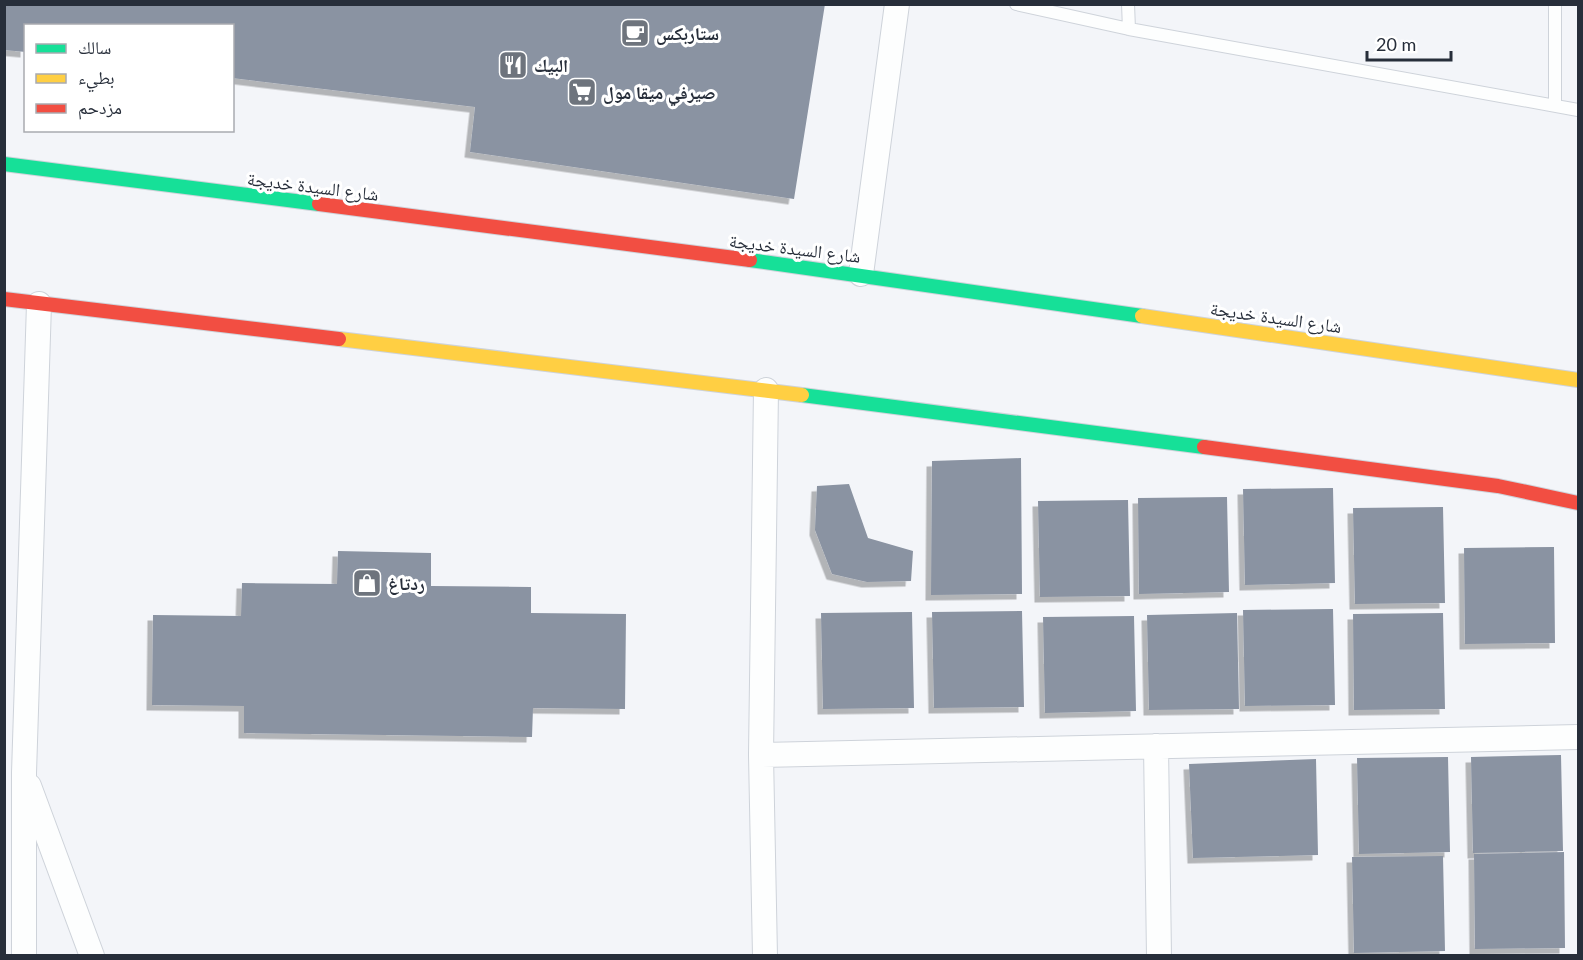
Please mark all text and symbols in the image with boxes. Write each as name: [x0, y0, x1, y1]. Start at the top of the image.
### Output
cafe icon: ستاربكس: [619, 17, 651, 49]
place label: ستاربكس: [656, 22, 719, 45]
legend: [24, 24, 234, 132]
scale bar: [1367, 24, 1451, 62]
text: 20 m: [1376, 33, 1416, 55]
text: سالك: [78, 36, 111, 58]
restaurant icon: البيك: [497, 49, 529, 81]
place label: البيك: [534, 54, 568, 77]
text: بطيء: [78, 66, 115, 93]
supermarket icon: صيرفي ميقا مول: [566, 76, 598, 108]
place label: صيرفي ميقا مول: [603, 81, 716, 107]
text: مزدحم: [78, 96, 122, 120]
street label: شارع السيدة خديجة: [246, 167, 380, 206]
street label: شارع السيدة خديجة: [728, 229, 862, 268]
street label: شارع السيدة خديجة: [1209, 297, 1343, 338]
shop icon: ردتاغ: [351, 567, 383, 599]
place label: ردتاغ: [388, 572, 425, 595]

